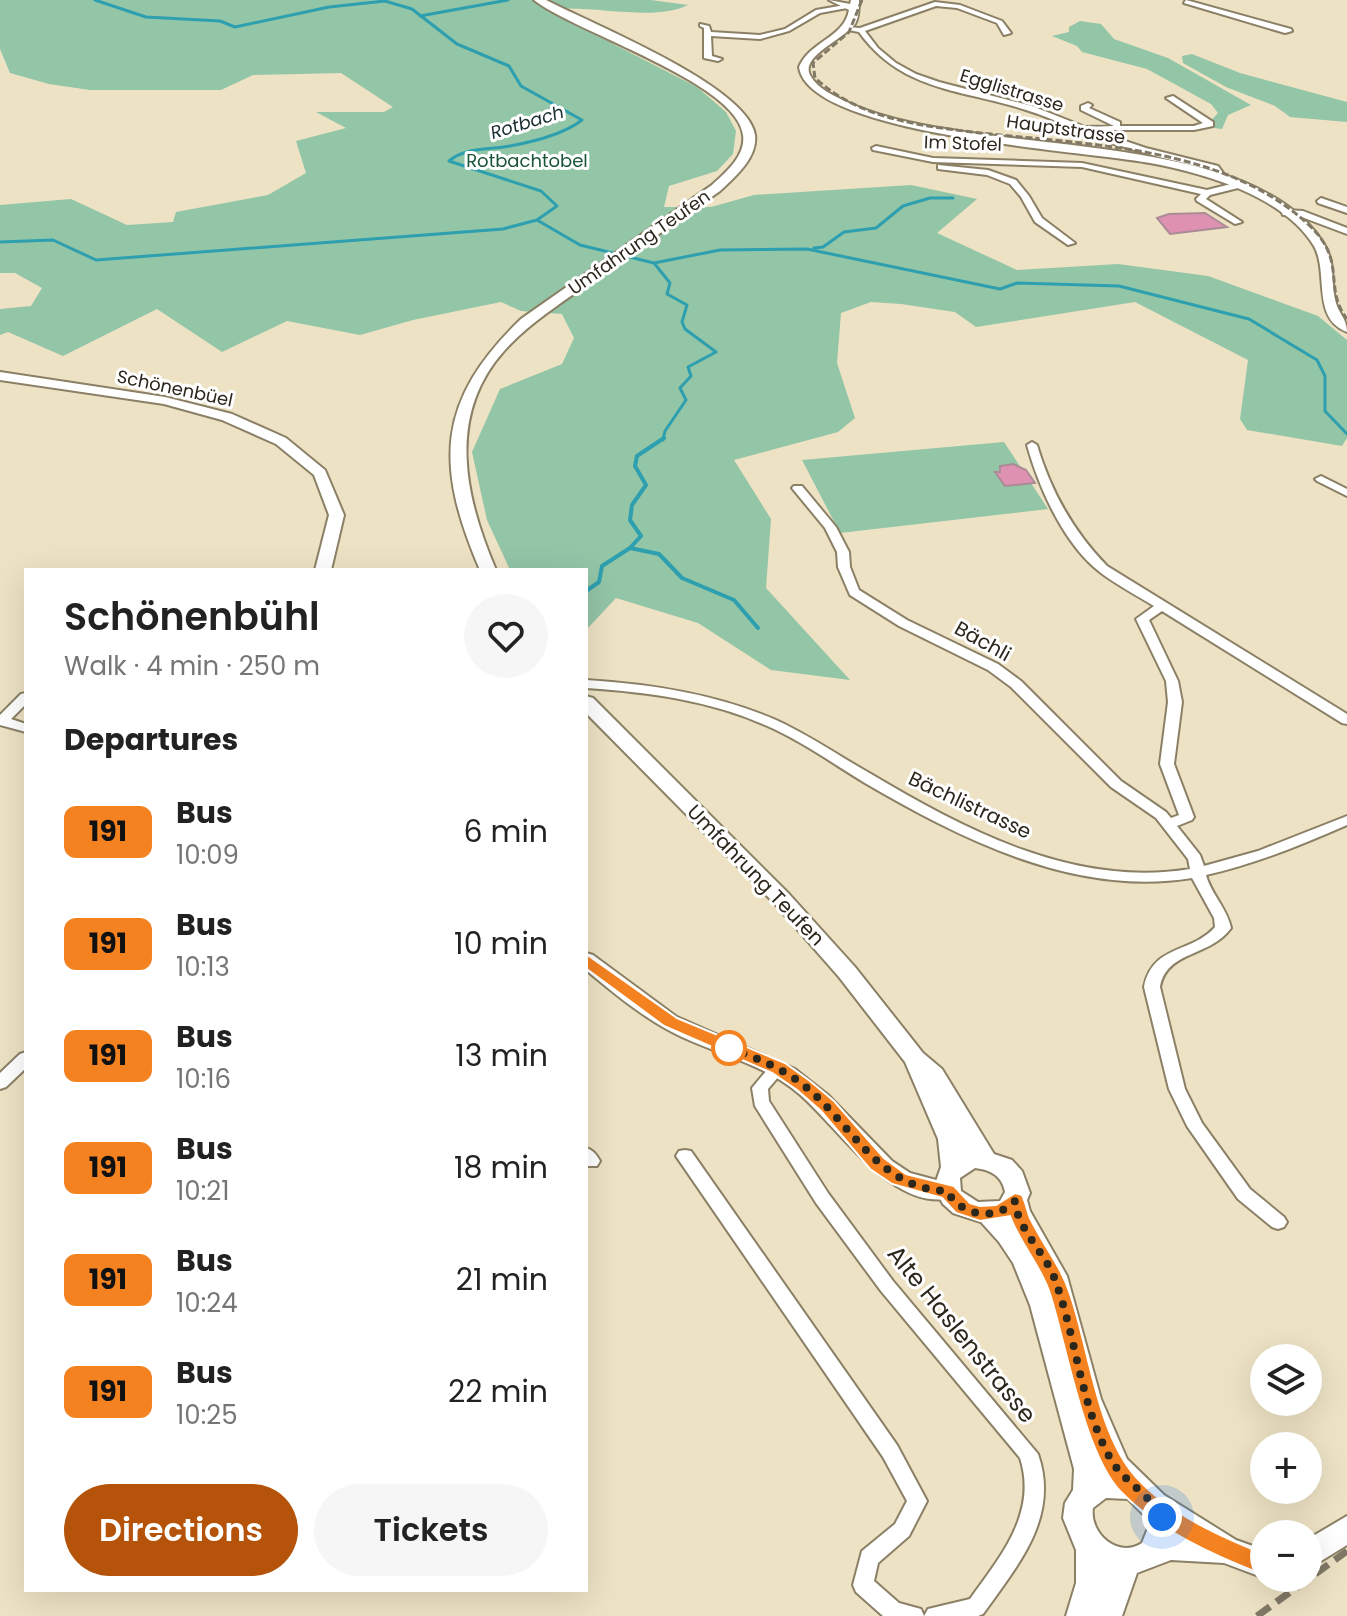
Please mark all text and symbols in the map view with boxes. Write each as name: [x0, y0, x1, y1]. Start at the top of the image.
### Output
street label: Egglistrasse: [957, 62, 1067, 118]
water label: Rotbach: [487, 99, 567, 145]
street label: Hauptstrasse: [1005, 108, 1127, 150]
street label: Im Stofel: [924, 129, 1002, 157]
park label: Rotbachtobel: [466, 148, 588, 173]
street label: Umfahrung Teufen: [563, 184, 715, 300]
street label: Schönenbüel: [115, 364, 235, 412]
text: Schönenbühl: [64, 590, 320, 643]
button: heart: [464, 594, 548, 678]
street label: Bächli: [950, 614, 1016, 668]
text: Walk · 4 min · 250 m: [64, 648, 320, 684]
text: Departures: [64, 718, 238, 761]
street label: Bächlistrasse: [904, 764, 1036, 846]
text: Bus: [176, 791, 233, 834]
street label: Umfahrung Teufen: [681, 798, 831, 952]
text: 6 min: [463, 810, 548, 853]
text: 191: [89, 812, 127, 851]
text: 10:09: [176, 837, 239, 873]
text: Bus: [176, 903, 233, 946]
text: 10 min: [454, 922, 548, 965]
text: 191: [89, 924, 127, 963]
text: 10:13: [176, 949, 230, 985]
text: Bus: [176, 1015, 233, 1058]
unlabelled marker: [712, 1031, 746, 1065]
text: 13 min: [455, 1034, 548, 1077]
text: 191: [89, 1036, 127, 1075]
text: 10:16: [176, 1061, 231, 1097]
text: Bus: [176, 1127, 233, 1170]
text: 18 min: [454, 1146, 548, 1189]
text: 191: [89, 1148, 127, 1187]
text: 10:21: [176, 1173, 229, 1209]
street label: Alte Haslenstrasse: [880, 1238, 1044, 1430]
text: Bus: [176, 1239, 233, 1282]
text: 21 min: [456, 1258, 548, 1301]
text: 191: [89, 1260, 127, 1299]
text: 10:24: [176, 1285, 238, 1321]
map controls: [1250, 1344, 1322, 1592]
button: layers: [1250, 1344, 1322, 1416]
text: Bus: [176, 1351, 233, 1394]
text: 22 min: [448, 1370, 548, 1413]
text: 191: [89, 1372, 127, 1411]
text: 10:25: [176, 1397, 237, 1433]
button: +: [1250, 1432, 1322, 1504]
button: Directions: [64, 1484, 298, 1576]
button: Tickets: [314, 1484, 548, 1576]
your location: [1142, 1497, 1182, 1537]
button: −: [1250, 1520, 1322, 1592]

